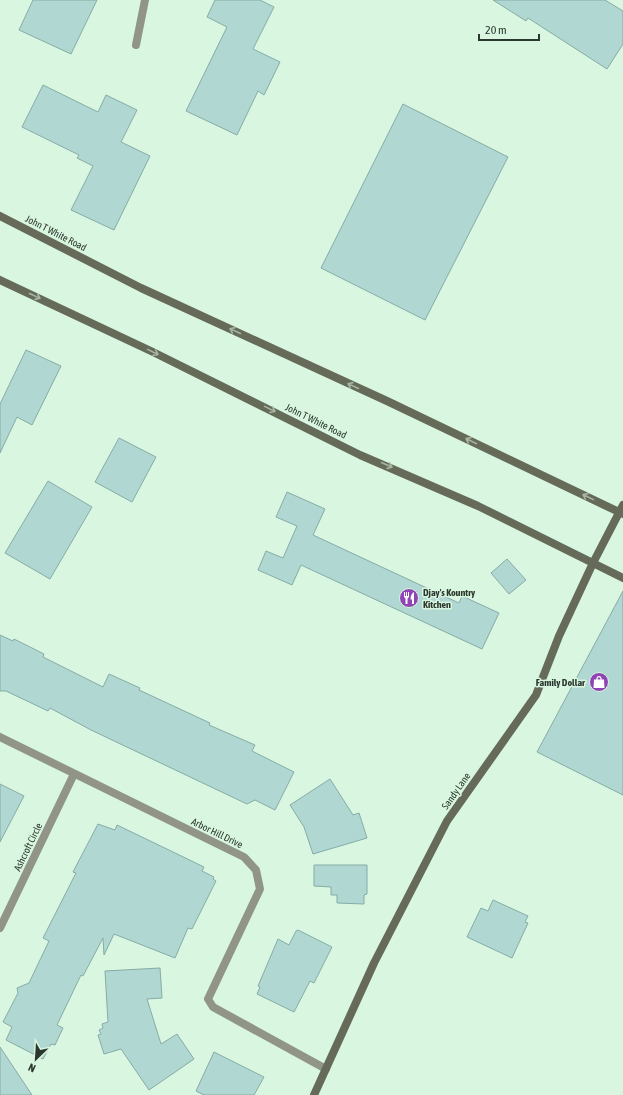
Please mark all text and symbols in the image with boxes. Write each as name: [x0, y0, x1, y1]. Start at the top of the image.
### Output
scale bar: [479, 16, 539, 42]
text: 20 m: [485, 23, 507, 37]
street label: John T White Road: [24, 213, 89, 253]
one-way arrow: [29, 293, 41, 301]
one-way arrow: [229, 327, 241, 334]
one-way arrow: [147, 349, 159, 356]
one-way arrow: [348, 382, 360, 389]
street label: John T White Road: [284, 401, 349, 441]
one-way arrow: [263, 406, 275, 414]
one-way arrow: [465, 437, 477, 444]
one-way arrow: [380, 462, 392, 469]
one-way arrow: [582, 493, 594, 500]
restaurant icon: Djay's Kountry Kitchen: [398, 587, 420, 609]
place label: Djay's Kountry Kitchen: [423, 587, 476, 610]
shop icon: Family Dollar: [588, 671, 610, 693]
place label: Family Dollar: [536, 677, 586, 688]
street label: Sandy Lane: [439, 770, 473, 811]
street label: Arbor Hill Drive: [190, 816, 245, 850]
street label: Ashcroft Circle: [12, 821, 45, 873]
north arrow: [16, 1039, 56, 1079]
text: N: [26, 1061, 37, 1075]

